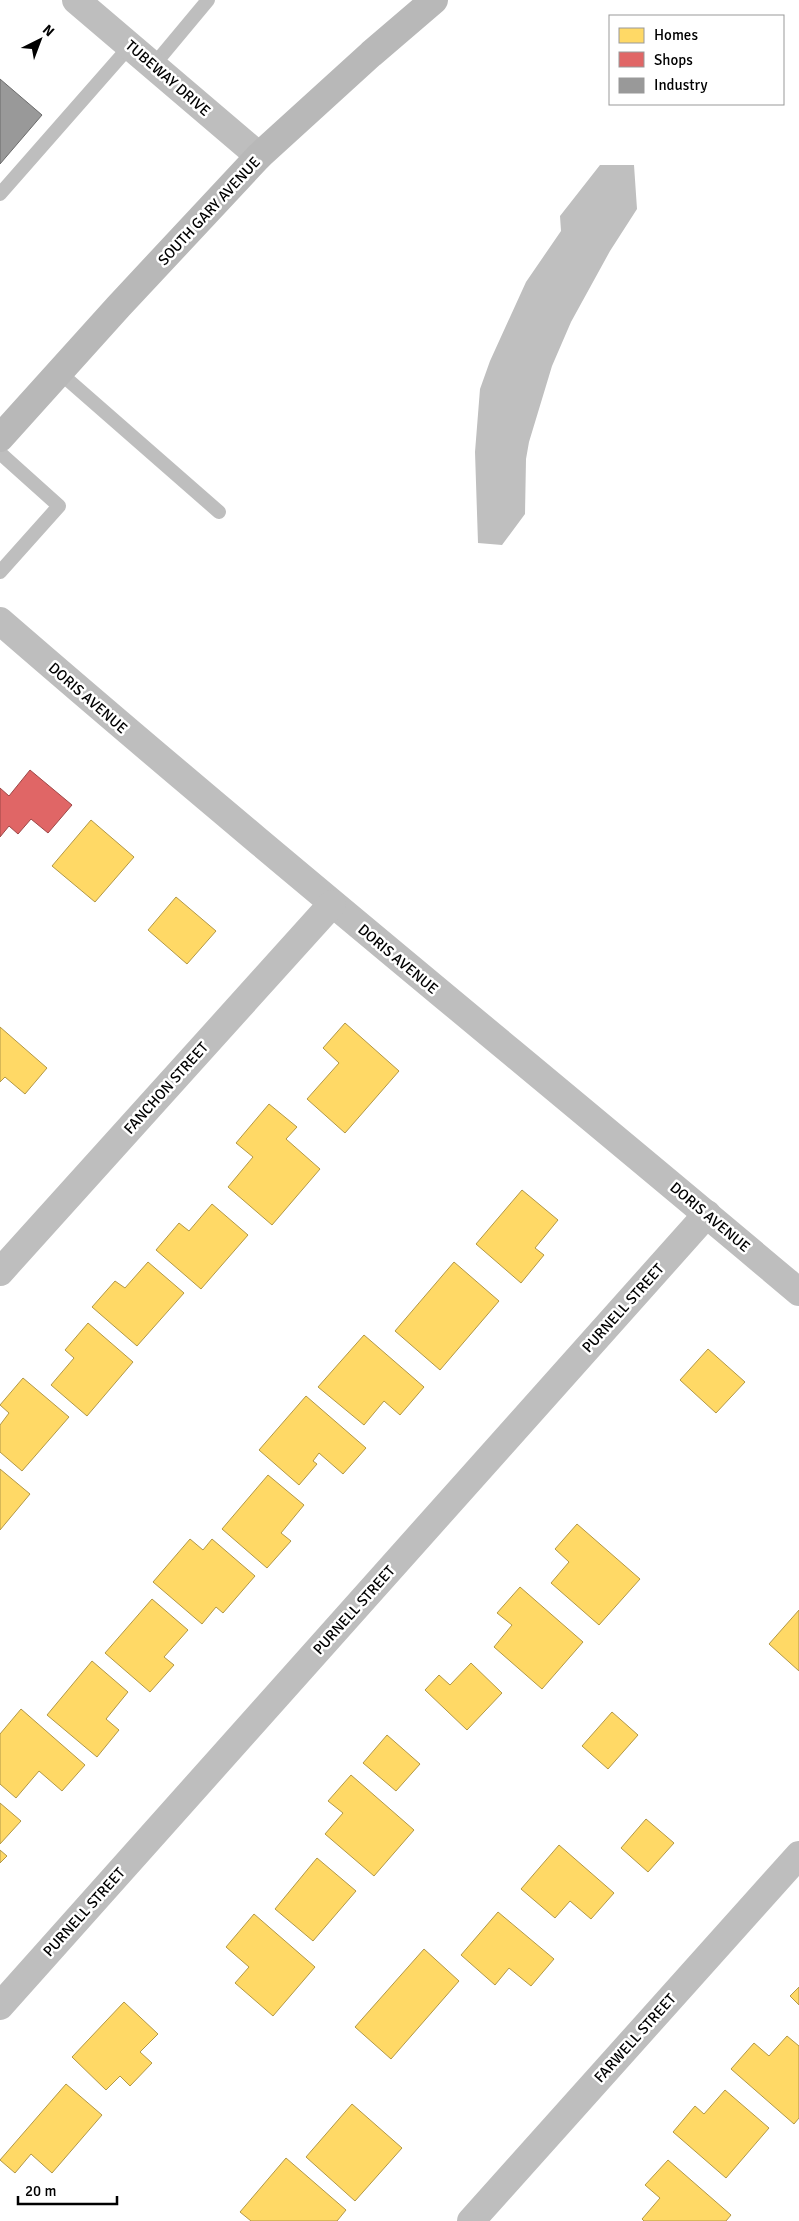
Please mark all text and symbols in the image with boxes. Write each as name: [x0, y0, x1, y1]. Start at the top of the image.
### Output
north arrow: [15, 15, 65, 65]
legend: [609, 15, 784, 105]
text: N: [39, 21, 58, 40]
text: Homes: [654, 26, 698, 44]
street label: TUBEWAY DRIVE: [122, 36, 214, 120]
text: Shops: [654, 51, 693, 69]
text: Industry: [654, 76, 707, 94]
street label: SOUTH GARY AVENUE: [154, 153, 264, 269]
street label: DORIS AVENUE: [45, 659, 131, 737]
street label: DORIS AVENUE: [354, 920, 442, 998]
street label: FANCHON STREET: [120, 1038, 212, 1138]
street label: DORIS AVENUE: [666, 1178, 754, 1256]
street label: PURNELL STREET: [578, 1259, 668, 1356]
street label: PURNELL STREET: [309, 1561, 399, 1658]
street label: PURNELL STREET: [39, 1863, 129, 1960]
street label: FARWELL STREET: [590, 1989, 680, 2086]
scale bar: [18, 2174, 116, 2206]
text: 20 m: [25, 2182, 56, 2200]

